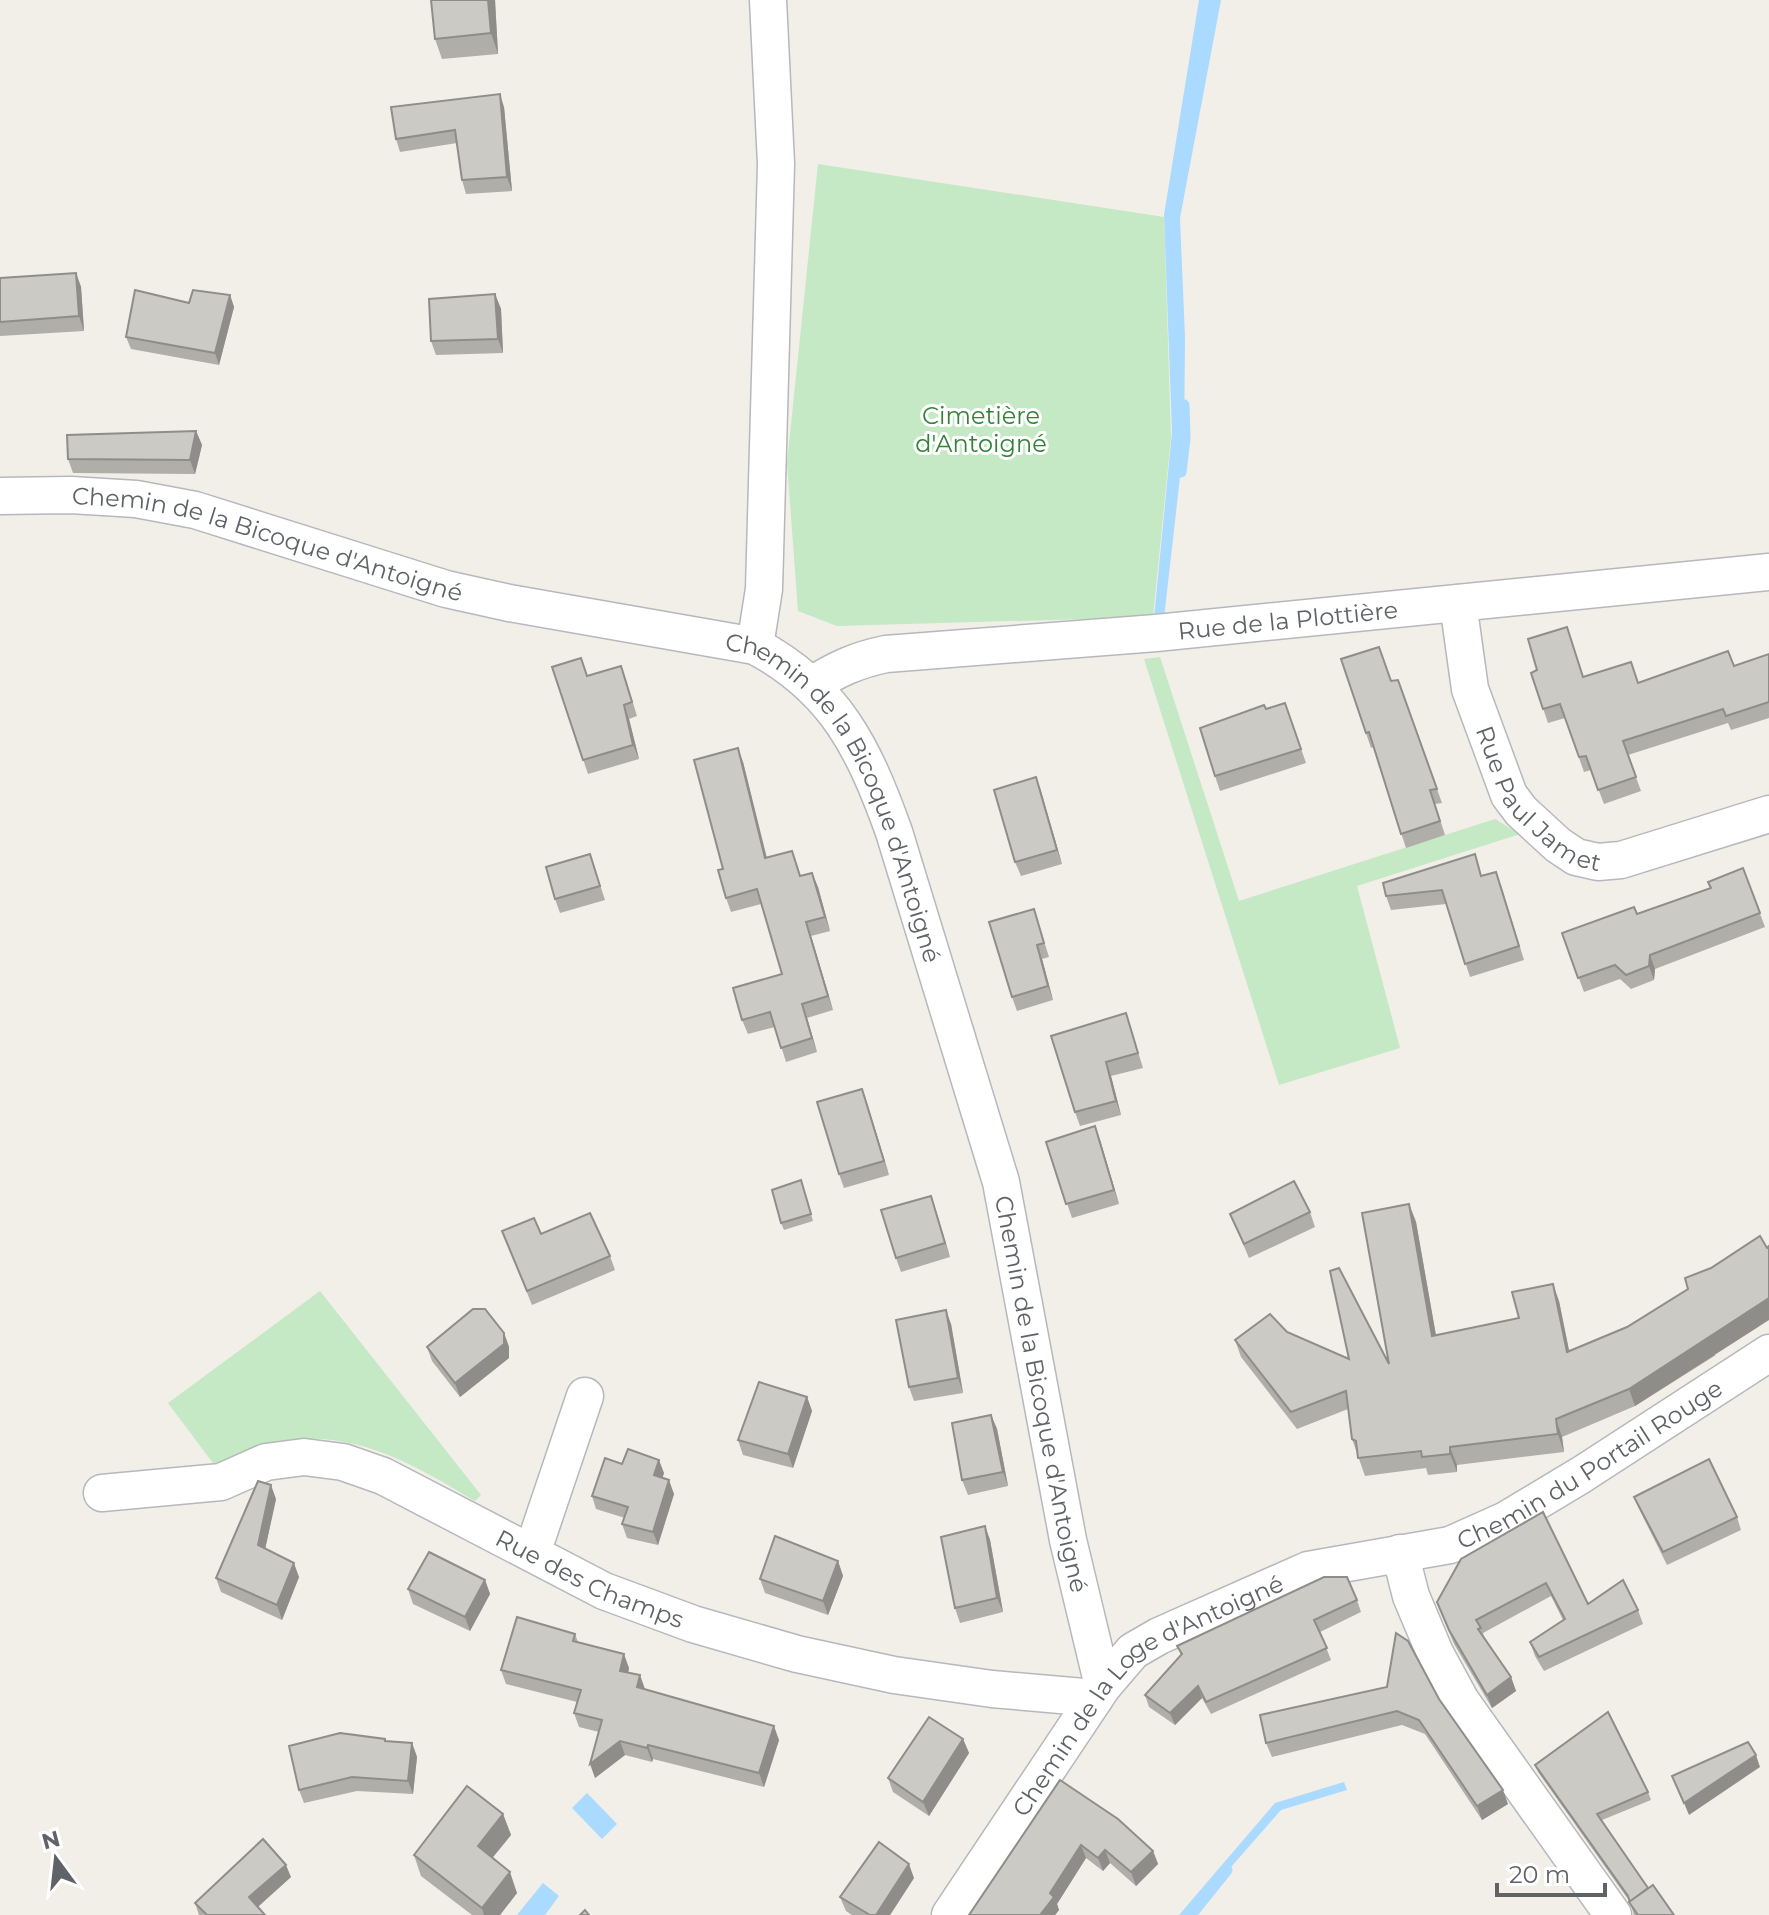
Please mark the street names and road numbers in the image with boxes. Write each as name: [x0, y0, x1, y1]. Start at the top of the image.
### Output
street label: Chemin de la Bicoque d'Antoigné: [71, 481, 465, 607]
street label: Rue de la Plottière: [1176, 595, 1399, 645]
street label: Chemin de la Bicoque d'Antoigné: [723, 627, 948, 966]
street label: Rue Paul Jamet: [1470, 722, 1604, 877]
street label: Chemin de la Bicoque d'Antoigné: [989, 1193, 1095, 1595]
street label: Chemin du Portail Rouge: [1452, 1373, 1727, 1555]
street label: Rue des Champs: [491, 1523, 688, 1634]
street label: Chemin de la Loge d'Antoigné: [1006, 1568, 1288, 1822]

